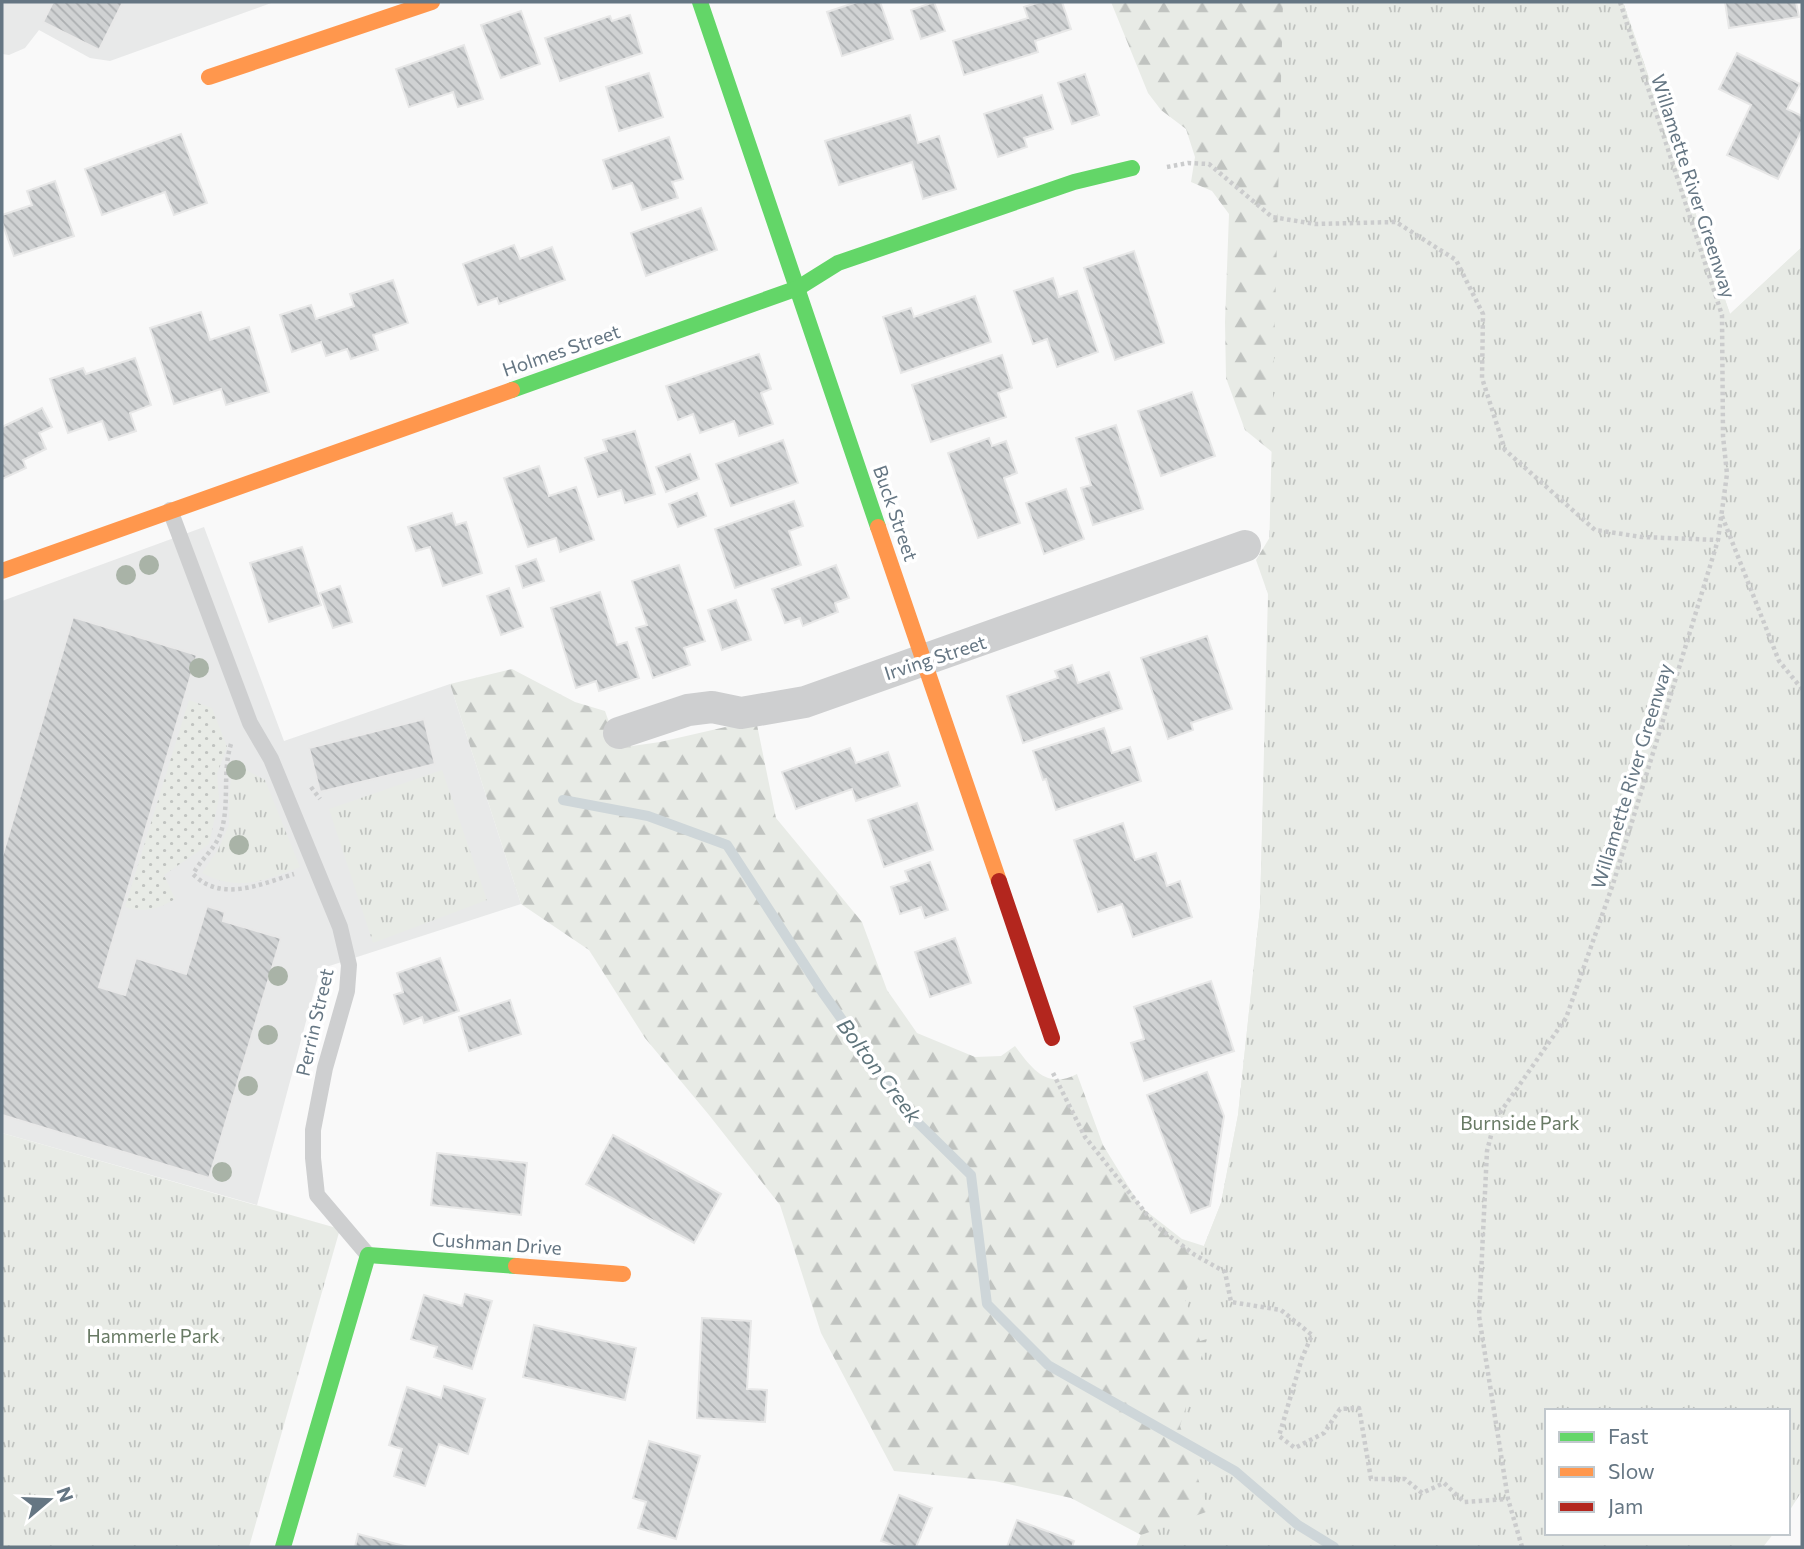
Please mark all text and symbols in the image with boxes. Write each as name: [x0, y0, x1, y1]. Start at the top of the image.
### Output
street label: Willamette River Greenway: [1647, 71, 1741, 301]
street label: Holmes Street: [499, 319, 623, 381]
street label: Buck Street: [869, 462, 923, 564]
street label: Irving Street: [881, 630, 989, 684]
street label: Willamette River Greenway: [1586, 661, 1676, 891]
street label: Perrin Street: [290, 966, 338, 1078]
water label: Bolton Creek: [833, 1013, 928, 1128]
park label: Burnside Park: [1460, 1111, 1580, 1134]
street label: Cushman Drive: [431, 1227, 563, 1259]
park label: Hammerle Park: [86, 1324, 220, 1347]
legend: [1545, 1409, 1790, 1535]
text: Fast: [1608, 1423, 1649, 1448]
text: Slow: [1608, 1458, 1655, 1483]
north arrow: [14, 1465, 84, 1535]
text: N: [52, 1484, 79, 1505]
text: Jam: [1608, 1493, 1643, 1518]

